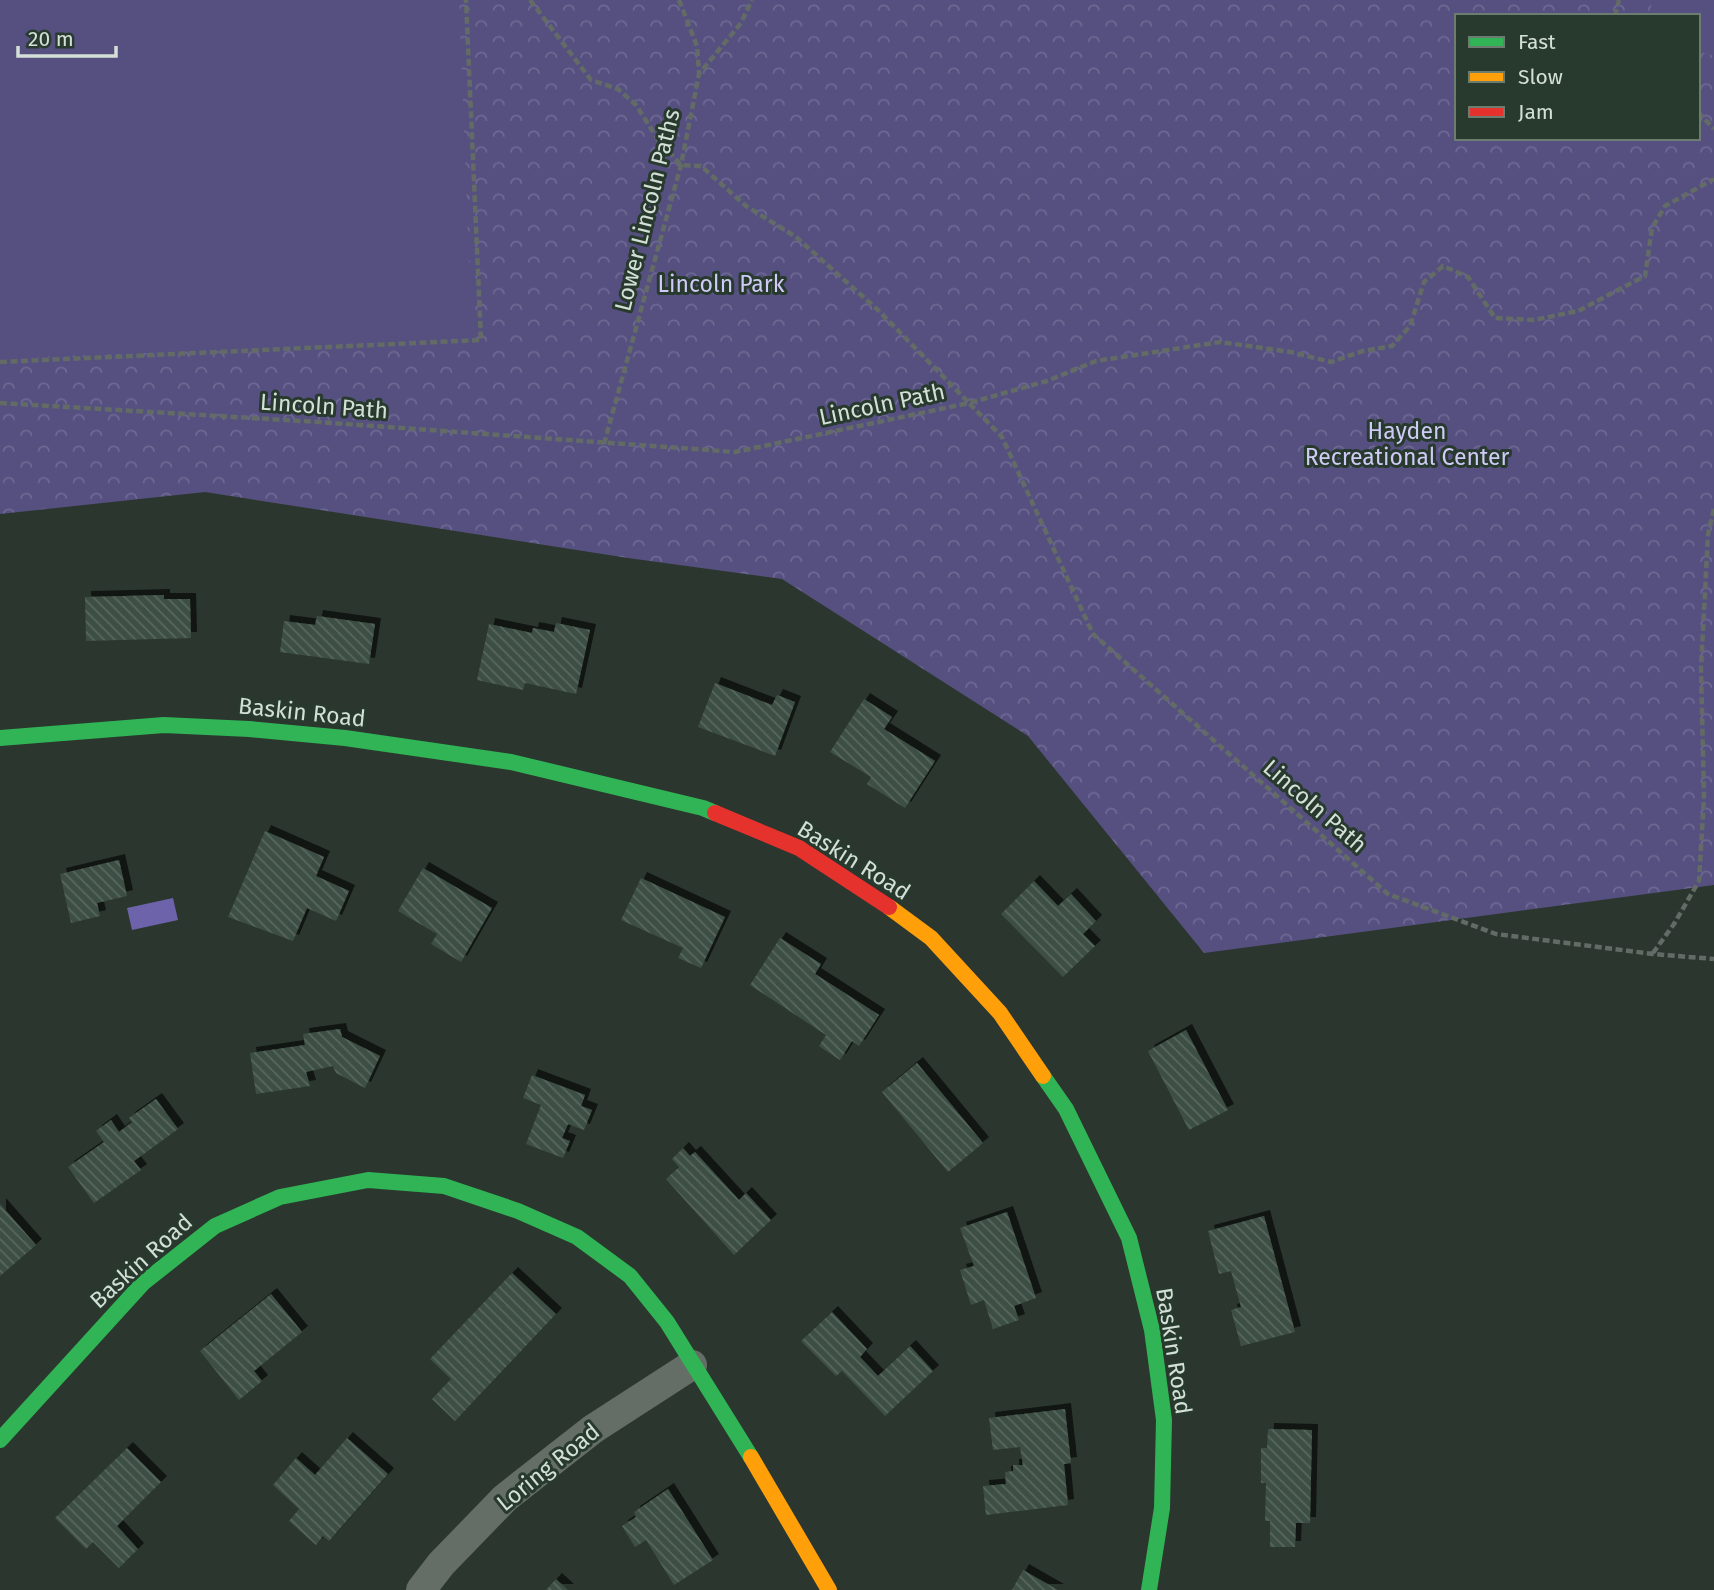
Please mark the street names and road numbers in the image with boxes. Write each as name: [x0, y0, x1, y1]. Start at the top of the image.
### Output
street label: Lower Lincoln Paths: [608, 106, 686, 314]
street label: Lincoln Path: [816, 377, 948, 431]
street label: Lincoln Path: [259, 388, 389, 424]
street label: Baskin Road: [237, 691, 367, 733]
street label: Lincoln Path: [1257, 753, 1373, 859]
street label: Baskin Road: [792, 814, 916, 906]
street label: Baskin Road: [84, 1208, 198, 1314]
street label: Baskin Road: [1150, 1286, 1198, 1416]
street label: Loring Road: [491, 1417, 605, 1517]

